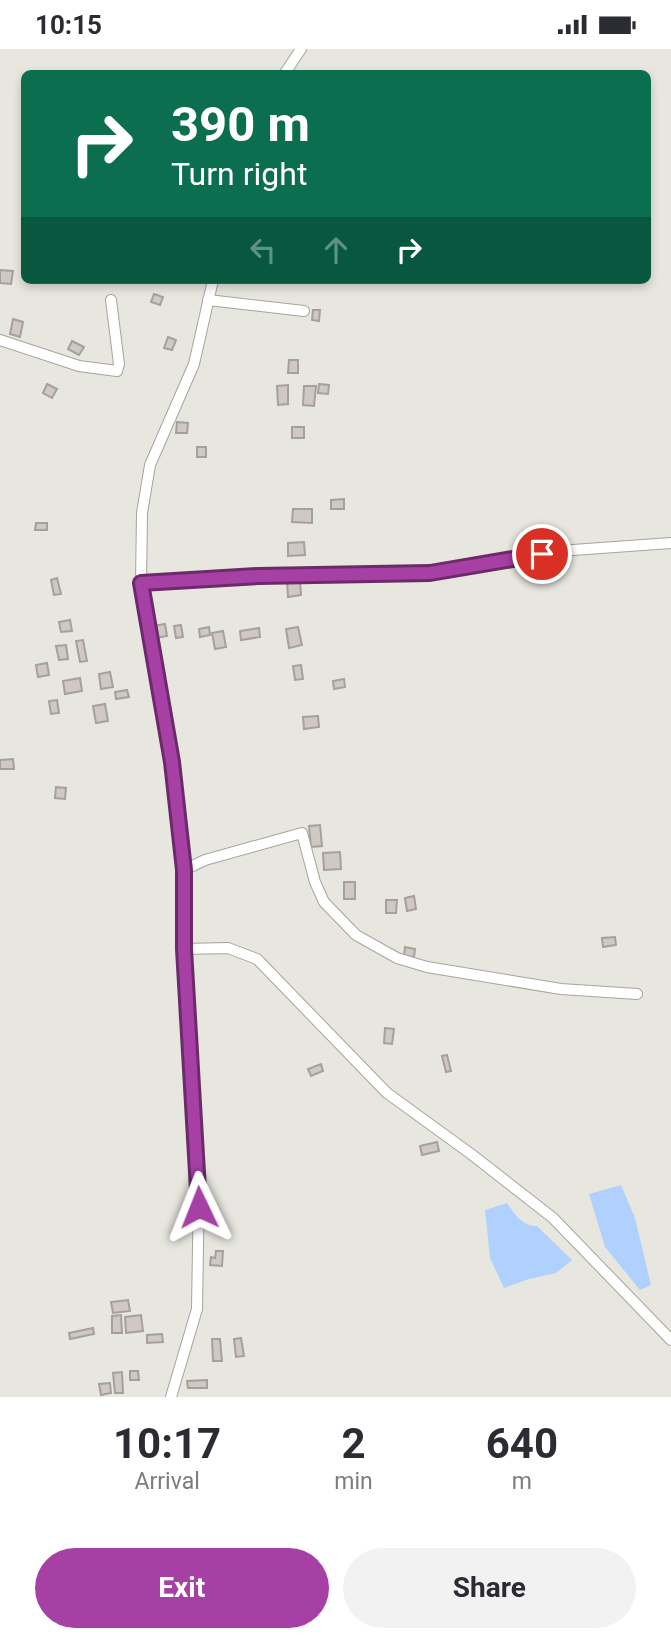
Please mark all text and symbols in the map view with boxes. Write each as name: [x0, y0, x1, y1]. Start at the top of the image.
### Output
text: 10:15: [35, 10, 102, 40]
text: 390 m: [171, 96, 310, 153]
icon: right: [56, 98, 147, 189]
text: Turn right: [171, 155, 307, 193]
icon: left: [244, 231, 282, 269]
icon: ahead: [317, 231, 355, 269]
icon: right: [390, 231, 428, 269]
pin: [512, 524, 572, 584]
icon: arrive: [523, 535, 561, 573]
position arrow: [162, 1170, 236, 1244]
text: 10:17: [113, 1419, 221, 1468]
text: 2: [341, 1419, 366, 1468]
text: 640: [486, 1419, 558, 1468]
text: Arrival: [134, 1468, 200, 1495]
text: min: [334, 1468, 373, 1495]
text: m: [512, 1468, 532, 1495]
button: Exit: [35, 1548, 329, 1628]
button: Share: [343, 1548, 636, 1628]

